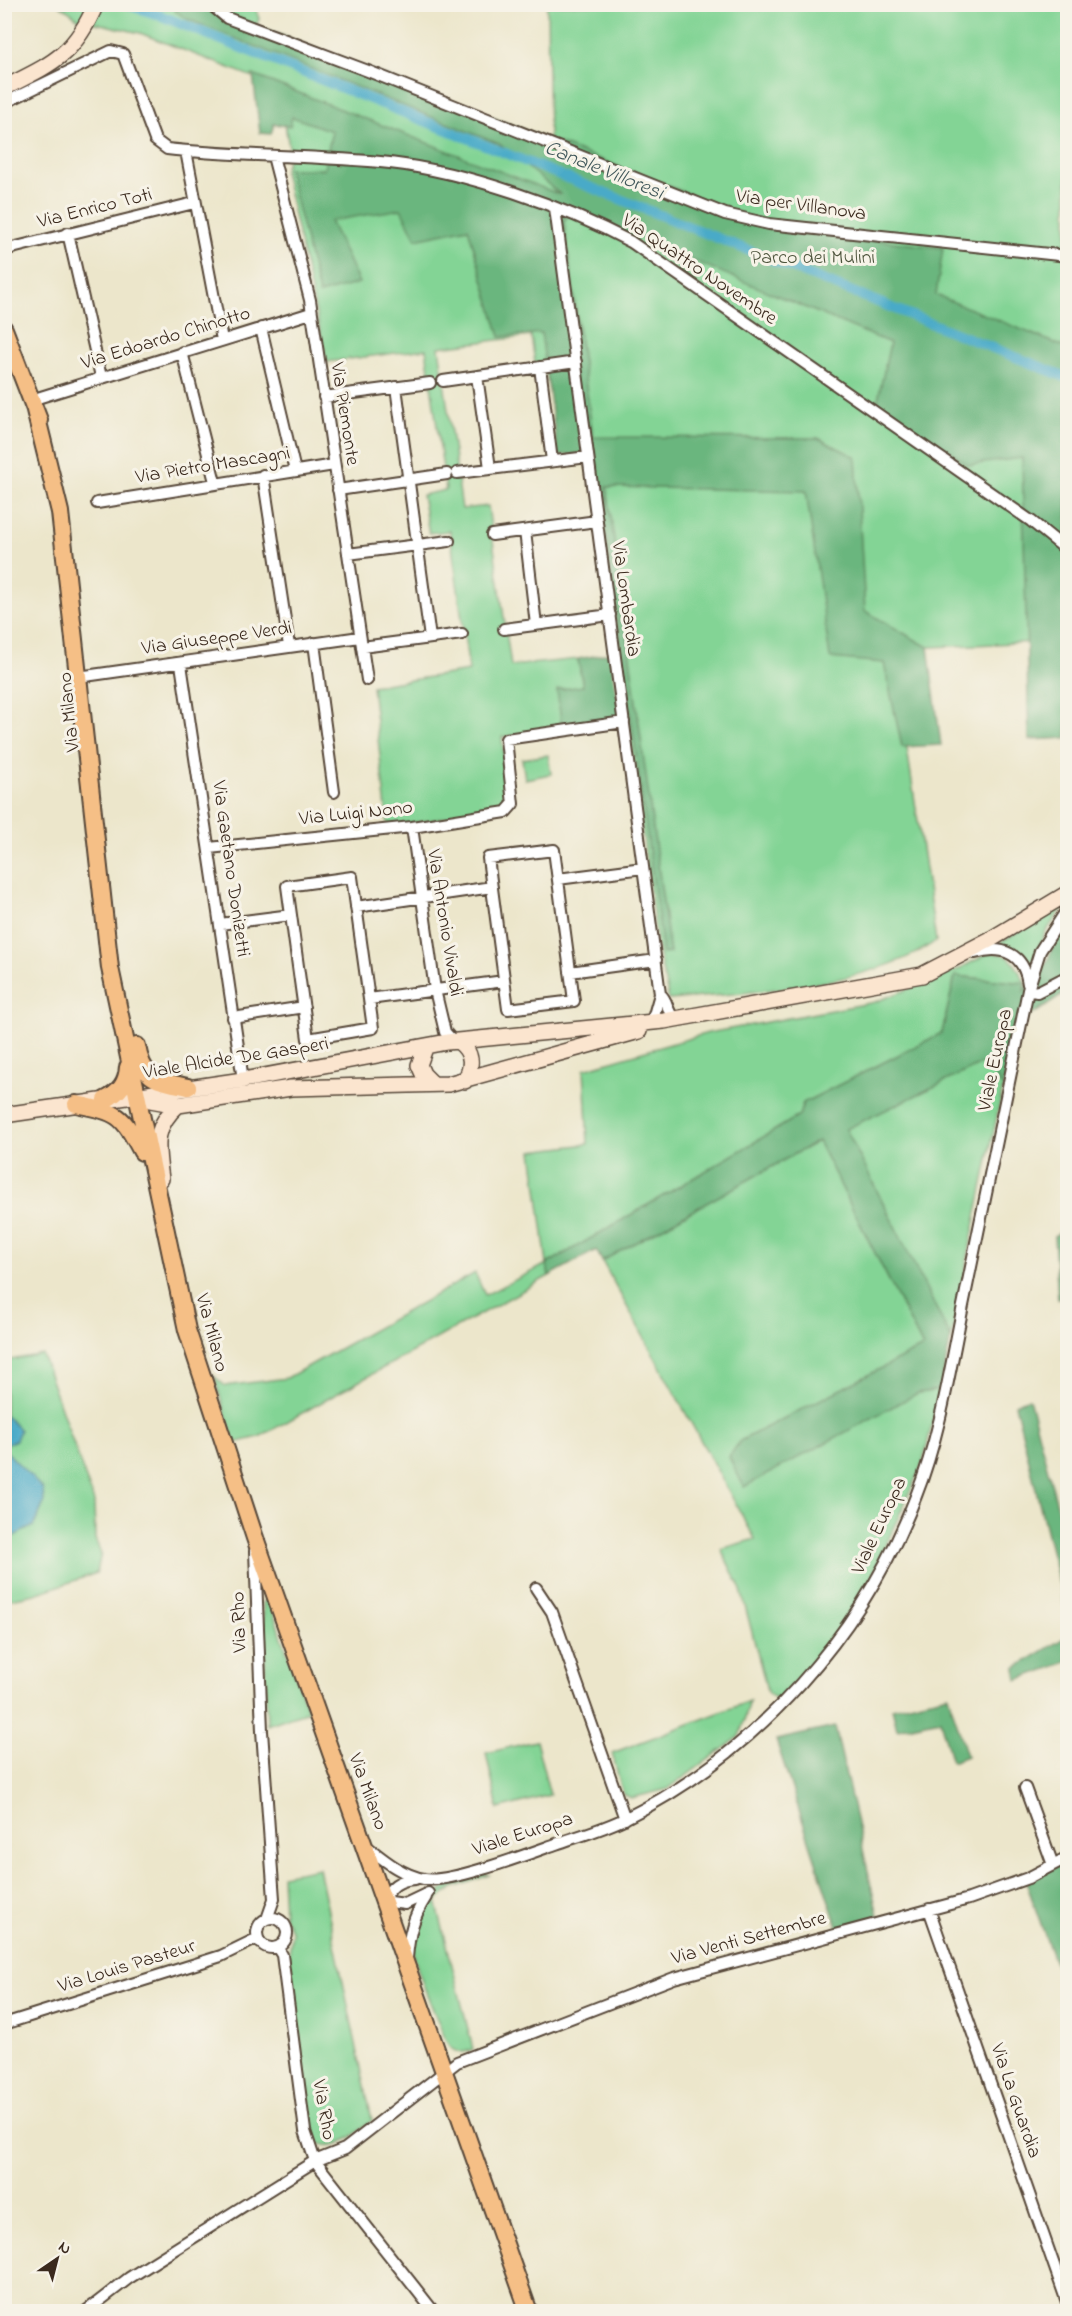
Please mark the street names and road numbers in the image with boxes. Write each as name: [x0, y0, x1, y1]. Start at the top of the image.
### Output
street label: Via Enrico Toti: [34, 181, 155, 237]
street label: Via per Villanova: [733, 182, 868, 229]
street label: Via Quattro Novembre: [614, 206, 783, 333]
street label: Via Edoardo Chinotto: [77, 299, 254, 379]
street label: Via Piemonte: [321, 359, 366, 468]
street label: Via Pietro Mascagni: [133, 439, 293, 494]
street label: Via Lombardia: [602, 538, 647, 659]
street label: Via Giuseppe Verdi: [139, 614, 294, 664]
street label: Via Milano: [51, 671, 89, 754]
street label: Via Gaetano Donizetti: [203, 778, 257, 959]
street label: Via Luigi Nono: [297, 794, 414, 835]
street label: Via Antonio Vivaldi: [418, 846, 470, 999]
street label: Viale Europa: [971, 1006, 1021, 1115]
street label: Viale Alcide De Gasperi: [140, 1030, 331, 1088]
street label: Via Milano: [186, 1290, 235, 1375]
street label: Viale Europa: [844, 1473, 915, 1580]
street label: Via Rho: [224, 1591, 256, 1654]
street label: Via Milano: [339, 1749, 394, 1835]
street label: Viale Europa: [468, 1805, 577, 1865]
street label: Via Venti Settembre: [668, 1904, 829, 1974]
street label: Via Louis Pasteur: [54, 1932, 200, 2002]
street label: Via La Guardia: [982, 2039, 1048, 2162]
street label: Via Rho: [303, 2077, 343, 2142]

